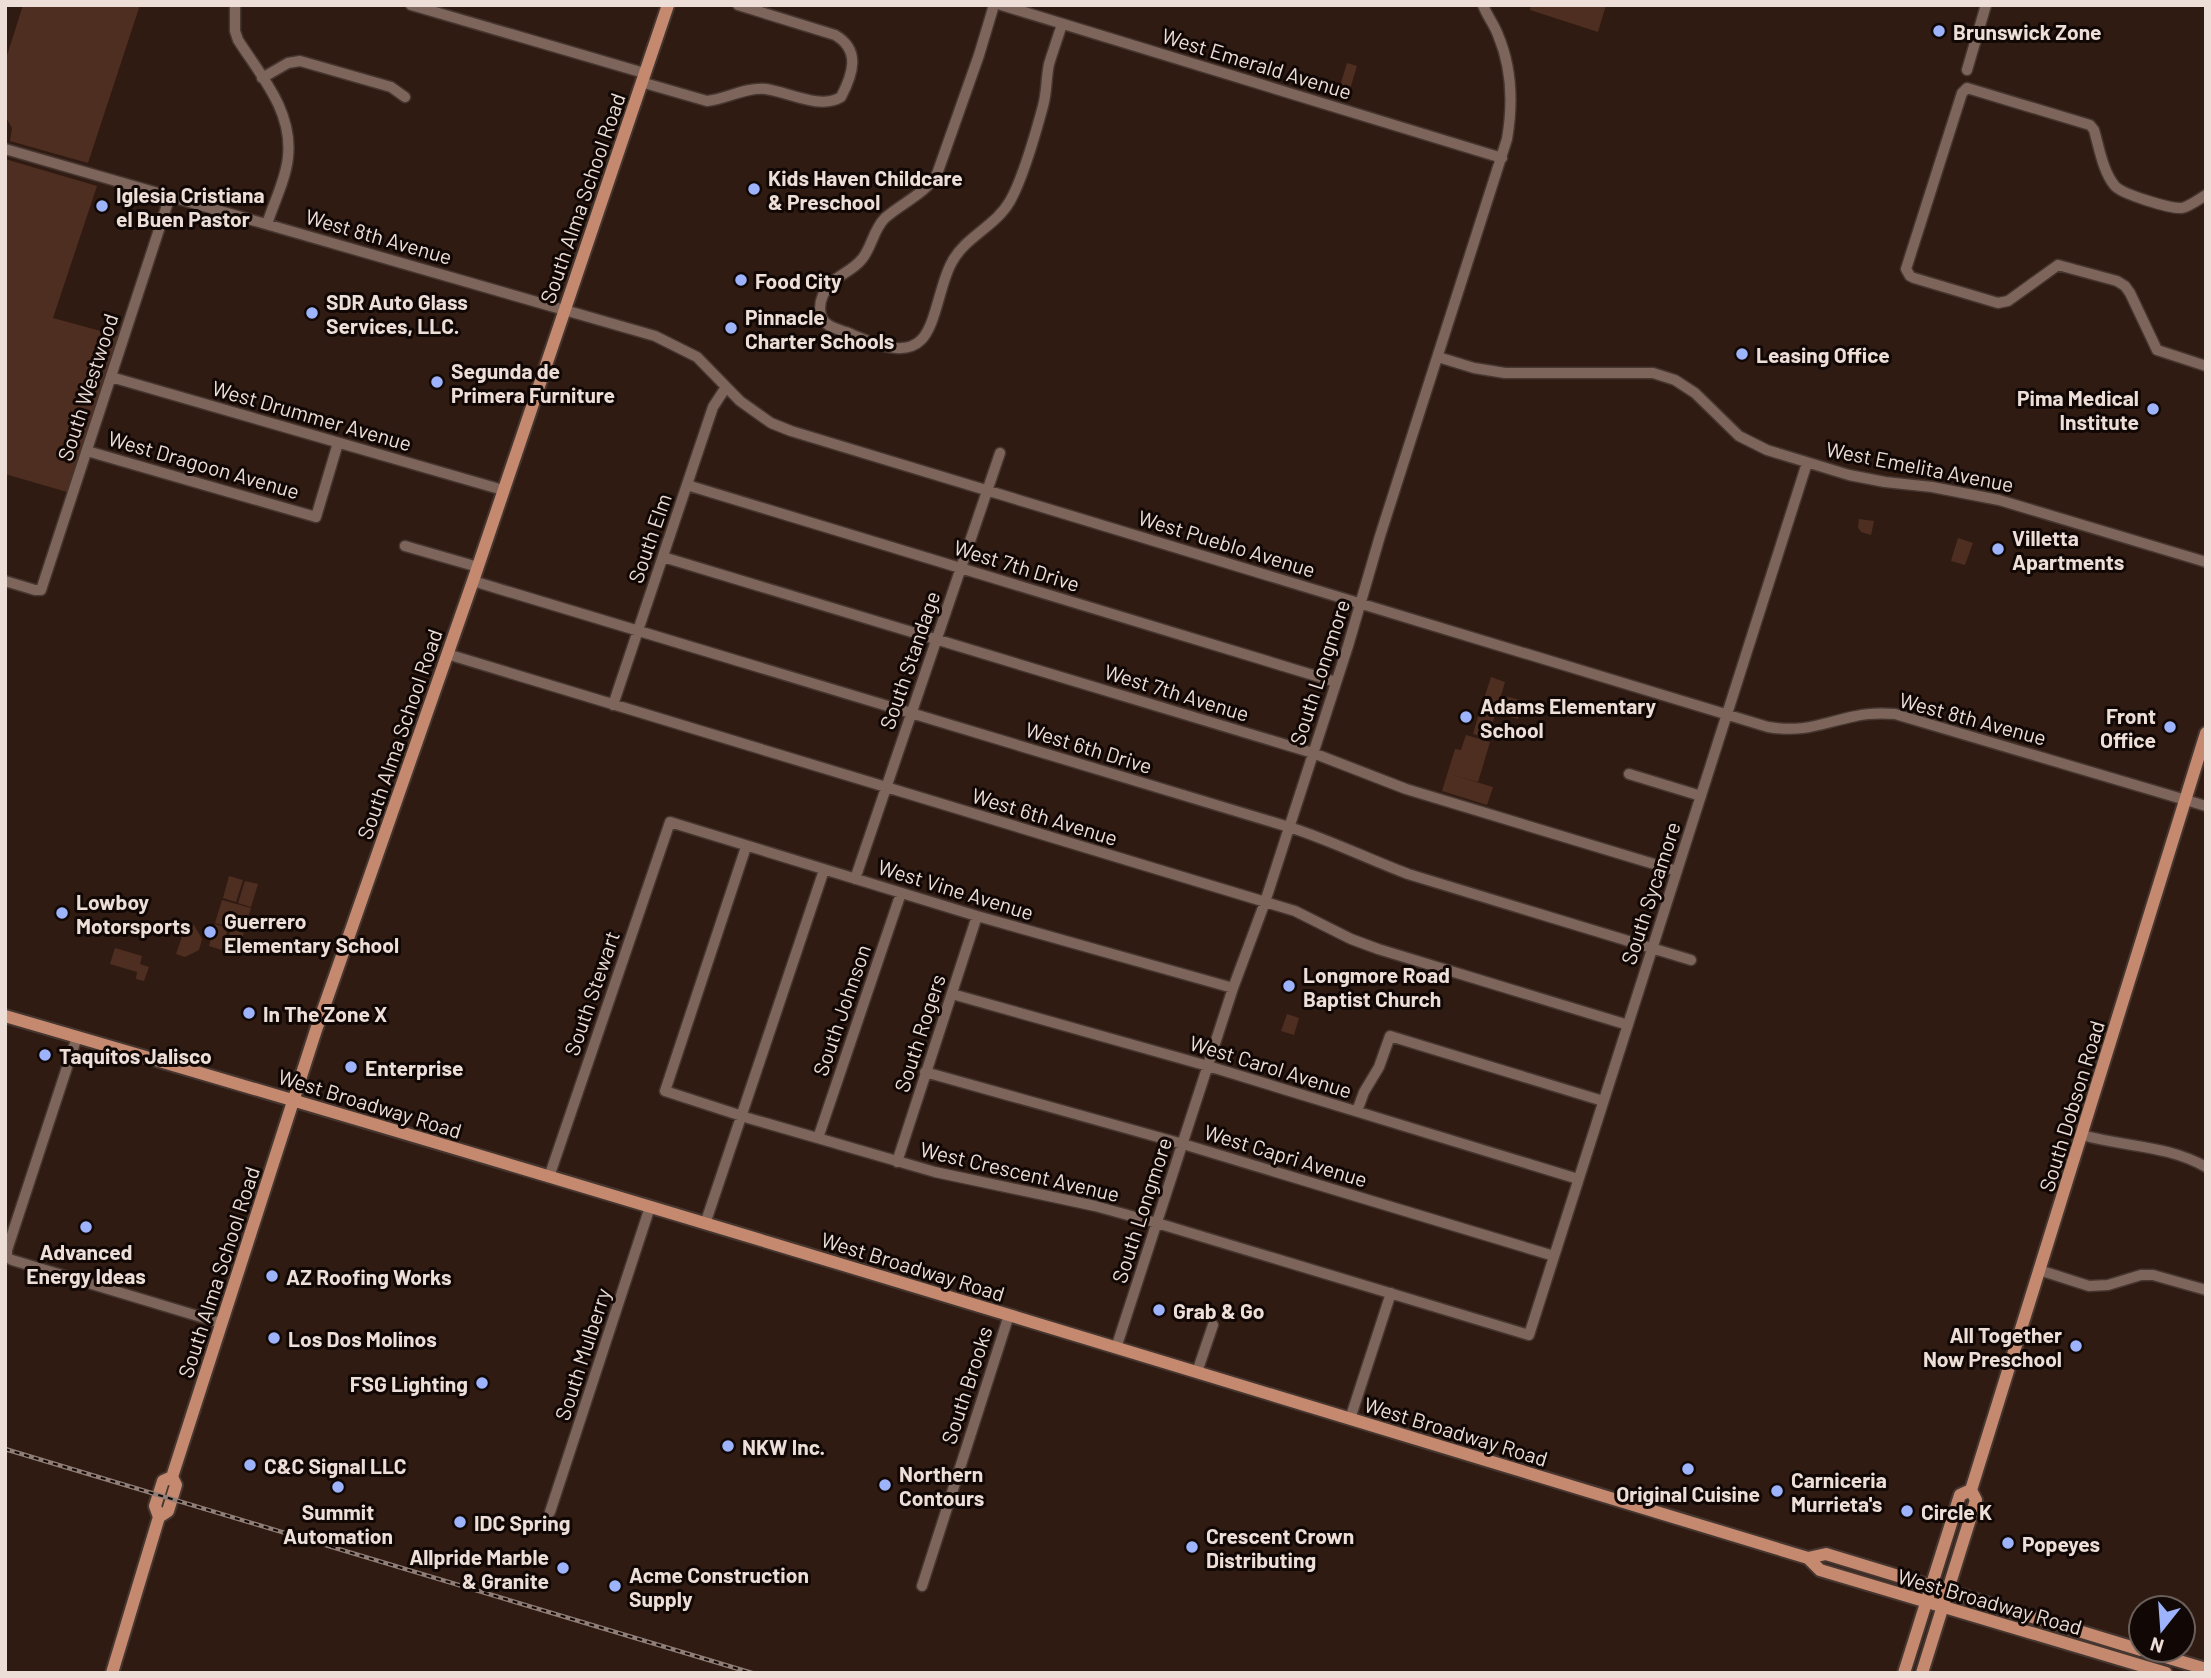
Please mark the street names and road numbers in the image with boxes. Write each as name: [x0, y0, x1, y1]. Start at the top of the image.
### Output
street label: West Emerald Avenue: [1159, 22, 1355, 104]
street label: South Alma School Road: [534, 90, 630, 306]
street label: West 8th Avenue: [303, 203, 455, 269]
street label: South Westwood: [51, 310, 123, 464]
street label: West Drummer Avenue: [209, 375, 415, 455]
street label: West Dragoon Avenue: [105, 425, 303, 503]
street label: West Emelita Avenue: [1824, 436, 2016, 496]
street label: South Elm: [622, 490, 676, 586]
street label: West Pueblo Avenue: [1135, 504, 1319, 582]
street label: West 7th Drive: [951, 534, 1083, 596]
street label: South Standage: [874, 588, 944, 732]
street label: South Longmore: [1284, 596, 1354, 748]
street label: South Alma School Road: [351, 626, 447, 842]
street label: West 7th Avenue: [1102, 658, 1252, 726]
street label: West 8th Avenue: [1897, 686, 2049, 750]
street label: West 6th Drive: [1023, 716, 1155, 778]
street label: West 6th Avenue: [969, 782, 1121, 850]
street label: South Sycamore: [1615, 818, 1685, 968]
street label: West Vine Avenue: [875, 853, 1037, 925]
street label: South Stewart: [558, 928, 624, 1058]
street label: South Johnson: [807, 941, 875, 1079]
street label: South Rogers: [888, 971, 950, 1095]
street label: South Dobson Road: [2033, 1017, 2109, 1195]
street label: West Carol Avenue: [1187, 1029, 1355, 1103]
street label: West Broadway Road: [275, 1063, 465, 1143]
street label: West Capri Avenue: [1201, 1118, 1371, 1192]
street label: South Longmore: [1106, 1134, 1176, 1286]
street label: West Crescent Avenue: [918, 1136, 1122, 1206]
street label: South Alma School Road: [172, 1163, 264, 1381]
street label: West Broadway Road: [818, 1226, 1008, 1306]
street label: South Mulberry: [549, 1285, 615, 1423]
street label: South Brooks: [935, 1323, 997, 1447]
street label: West Broadway Road: [1361, 1391, 1551, 1471]
street label: West Broadway Road: [1895, 1563, 2085, 1639]

